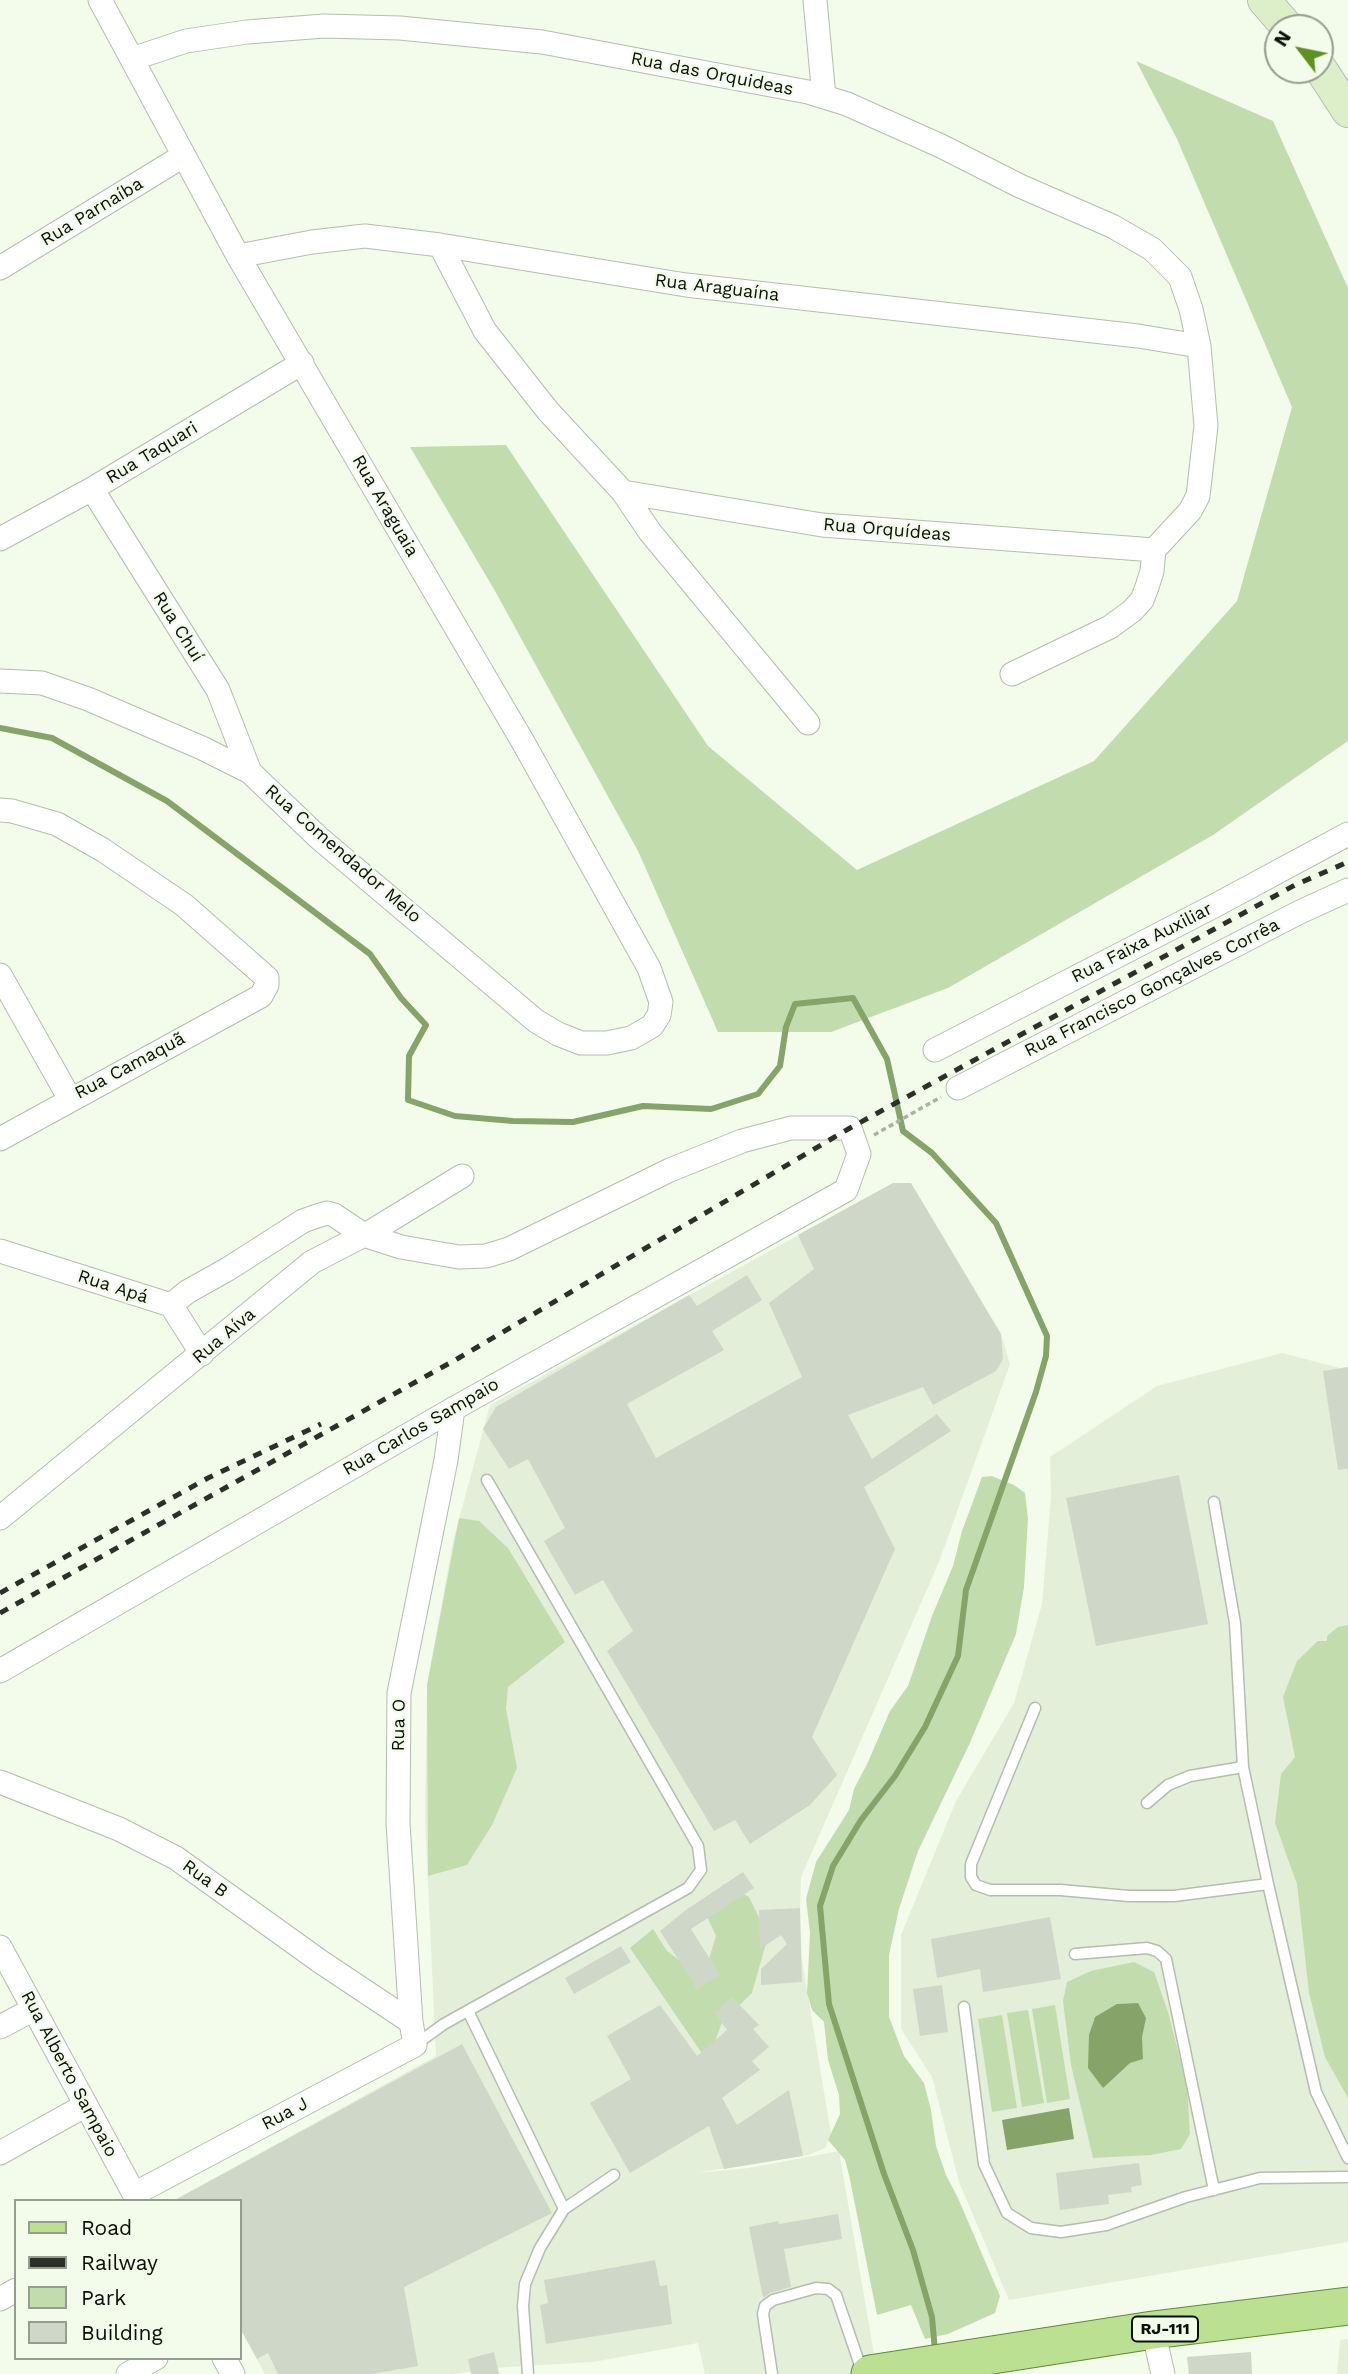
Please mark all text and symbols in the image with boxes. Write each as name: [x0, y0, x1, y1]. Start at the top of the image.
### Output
north arrow: [1264, 14, 1334, 84]
text: N: [1269, 27, 1296, 51]
street label: Rua das Orquideas: [629, 48, 795, 100]
street label: Rua Parnaíba: [37, 173, 147, 251]
street label: Rua Araguaína: [653, 270, 781, 306]
street label: Rua Taquari: [102, 417, 202, 489]
street label: Rua Araguaia: [347, 451, 423, 561]
street label: Rua Orquídeas: [822, 514, 952, 546]
street label: Rua Chuí: [148, 588, 208, 666]
street label: Rua Comendador Melo: [260, 780, 426, 928]
street label: Rua Faixa Auxiliar: [1068, 898, 1216, 988]
street label: Rua Francisco Gonçalves Corrêa: [1021, 914, 1283, 1062]
street label: Rua Camaquã: [71, 1028, 189, 1104]
street label: Rua Apá: [75, 1266, 151, 1308]
street label: Rua Aíva: [188, 1304, 260, 1368]
street label: Rua Carlos Sampaio: [339, 1373, 503, 1481]
street label: Rua O: [388, 1698, 410, 1752]
street label: Rua B: [178, 1855, 232, 1903]
street label: Rua Alberto Sampaio: [16, 1987, 122, 2161]
street label: Rua J: [258, 2093, 312, 2135]
legend: [14, 2199, 242, 2360]
text: Road: [81, 2215, 132, 2240]
text: Railway: [81, 2250, 158, 2275]
text: Park: [81, 2285, 126, 2310]
road number: RJ-111: [1132, 2316, 1198, 2342]
text: Building: [81, 2320, 163, 2345]

